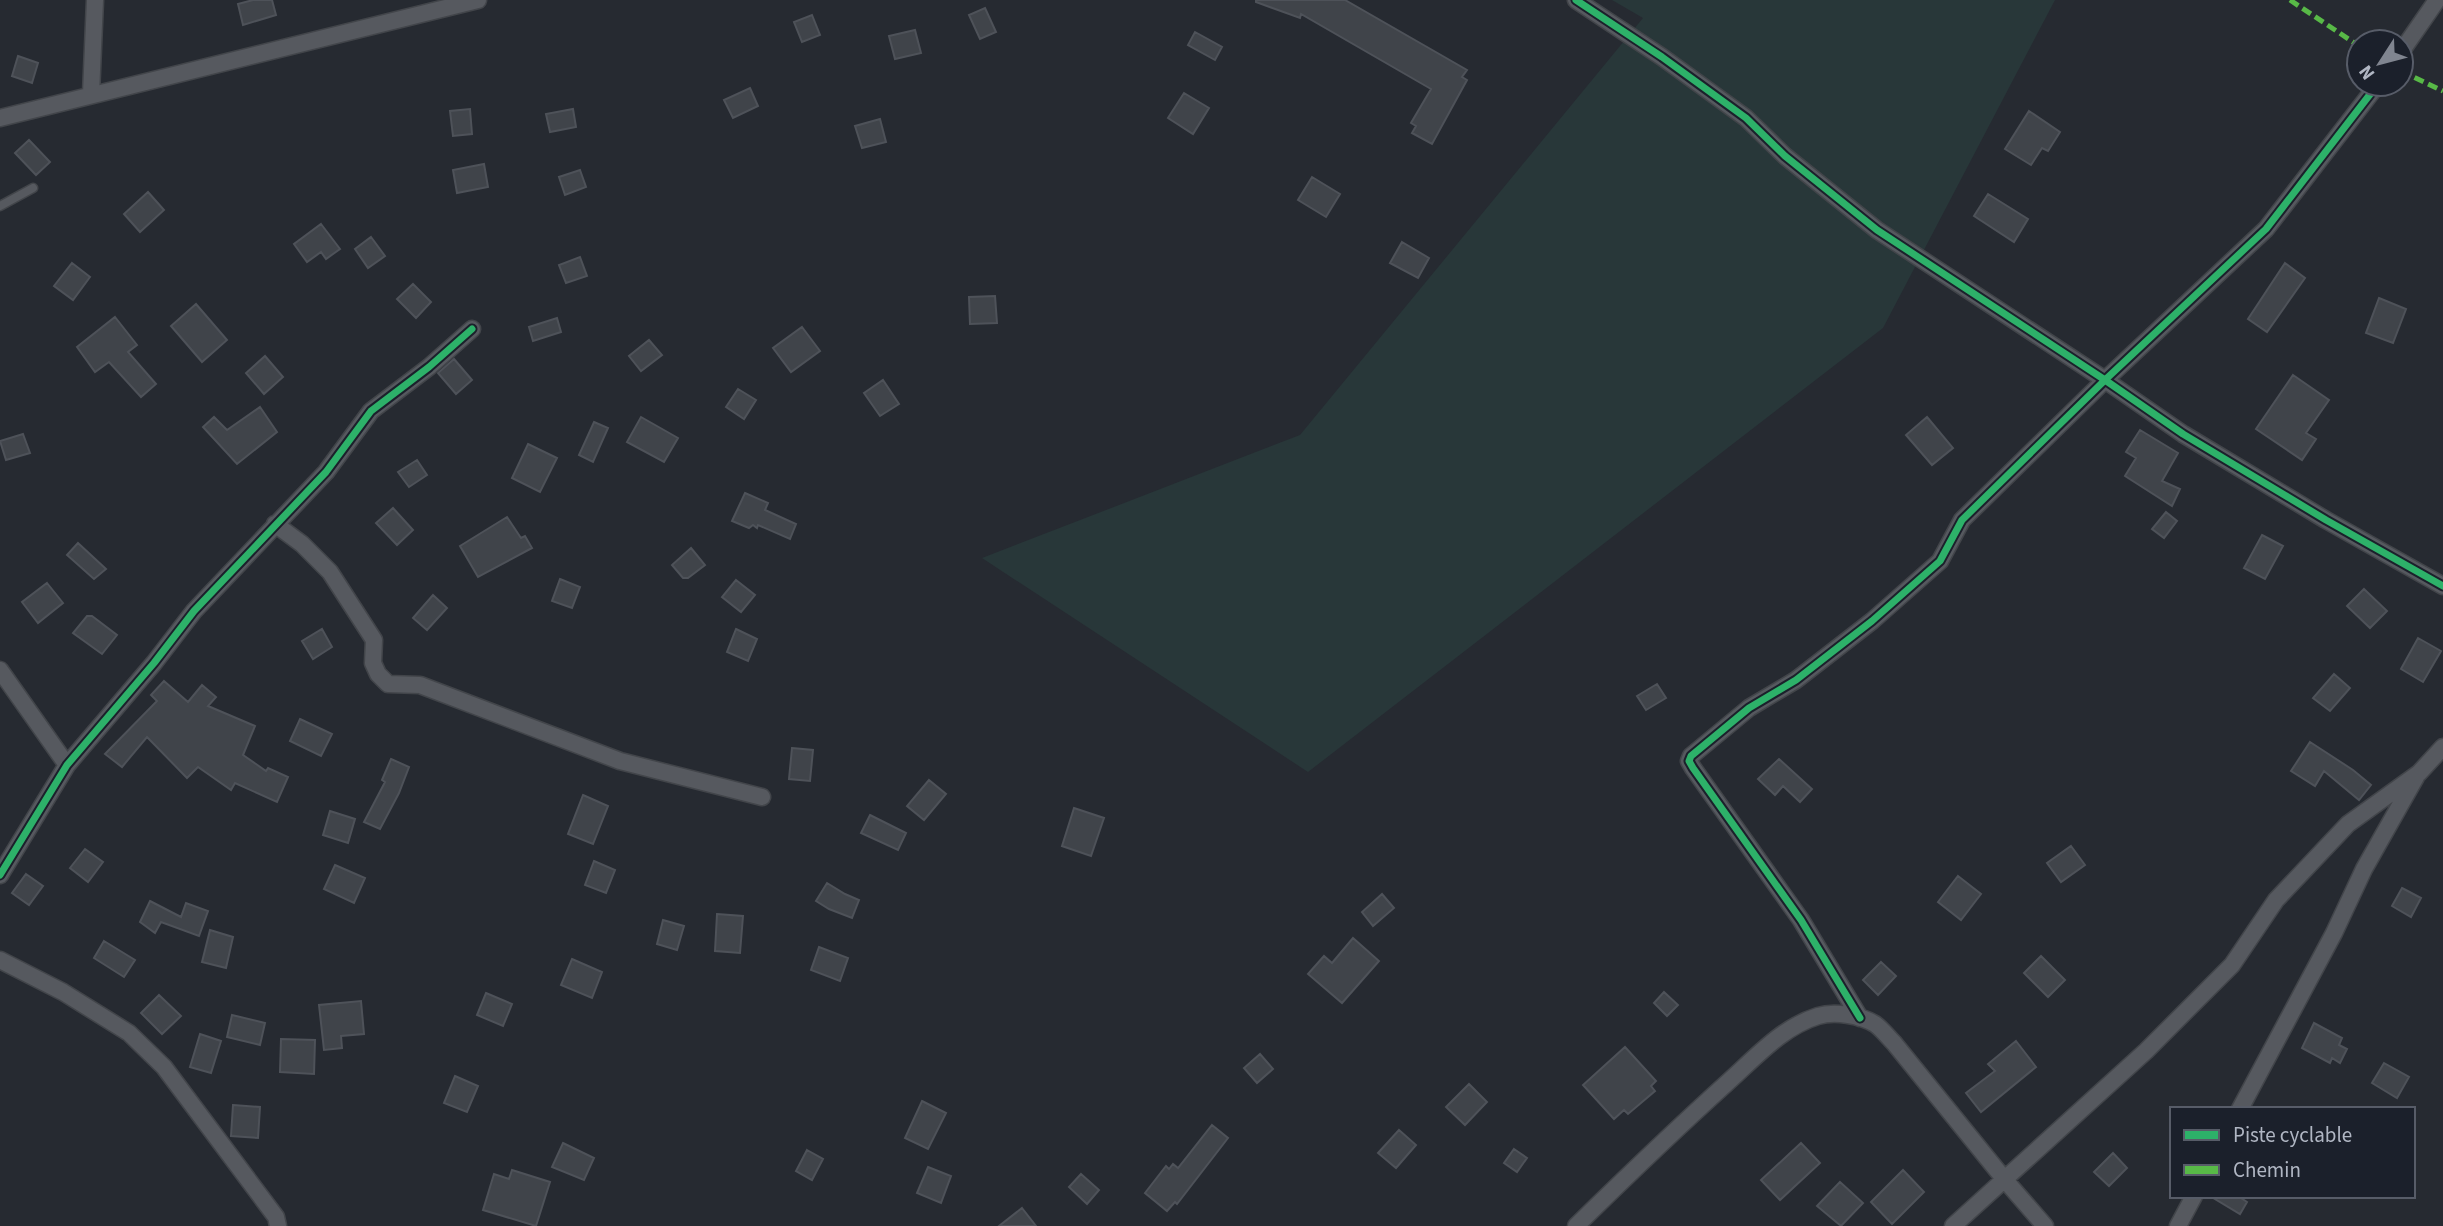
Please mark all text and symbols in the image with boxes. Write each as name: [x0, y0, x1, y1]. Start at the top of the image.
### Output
north arrow: [2345, 28, 2415, 98]
text: N: [2353, 59, 2382, 85]
legend: [2170, 1107, 2415, 1198]
text: Piste cyclable: [2233, 1120, 2352, 1150]
text: Chemin: [2233, 1155, 2301, 1185]

